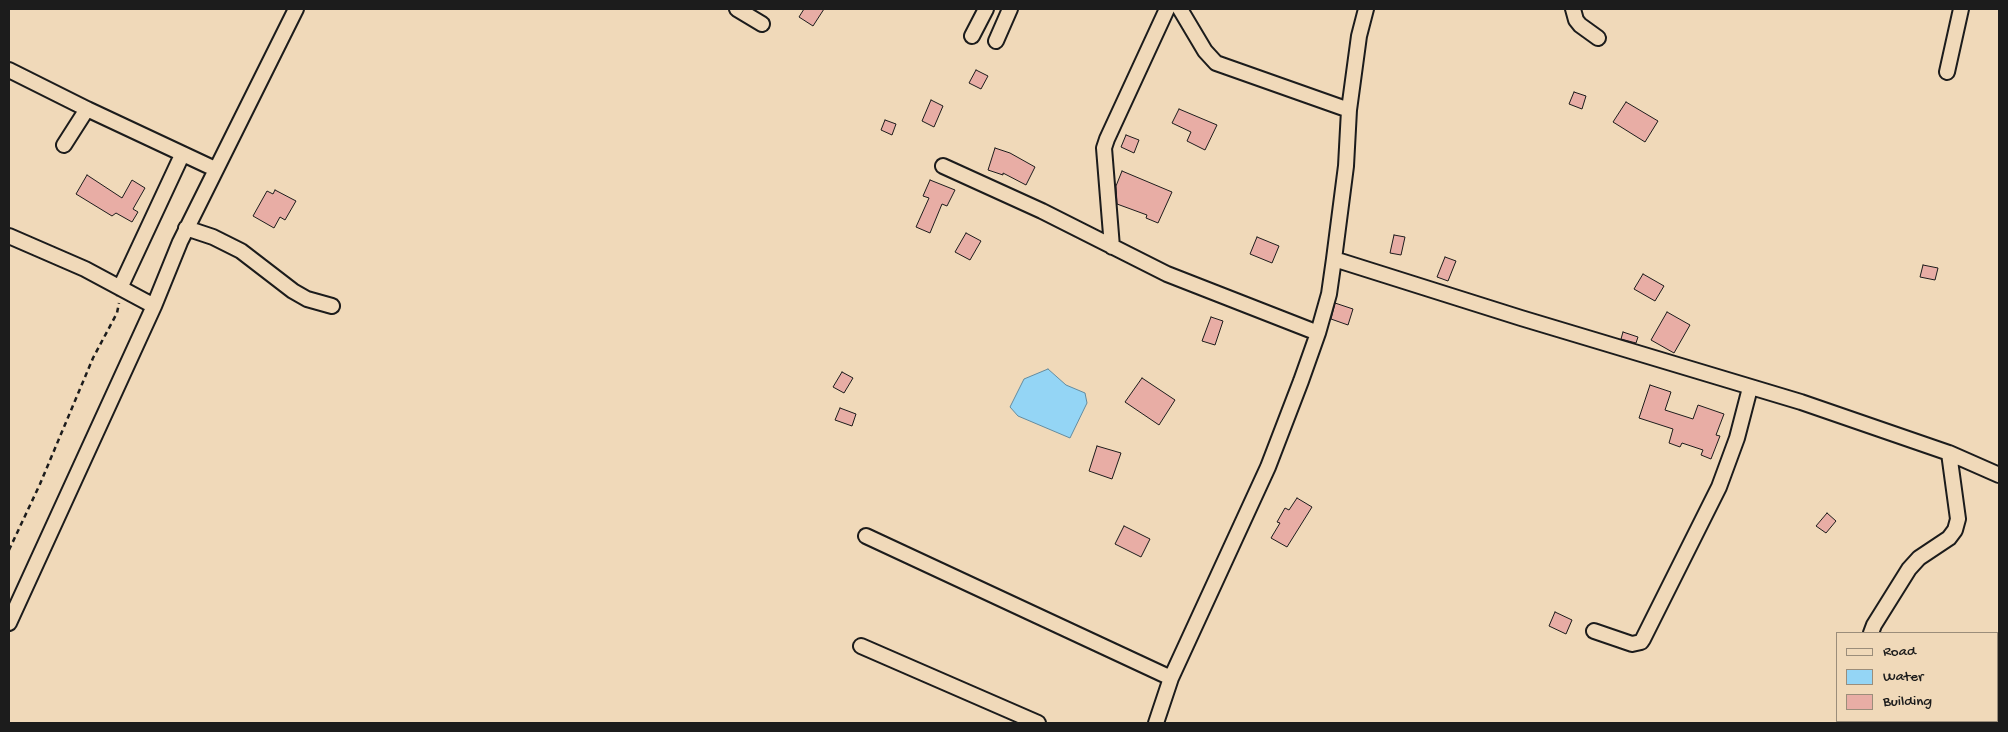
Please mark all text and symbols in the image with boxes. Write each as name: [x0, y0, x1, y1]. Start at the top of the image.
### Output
legend: [1836, 632, 1998, 722]
text: Road: [1883, 643, 1916, 661]
text: Water: [1883, 668, 1923, 686]
text: Building: [1883, 693, 1932, 711]

